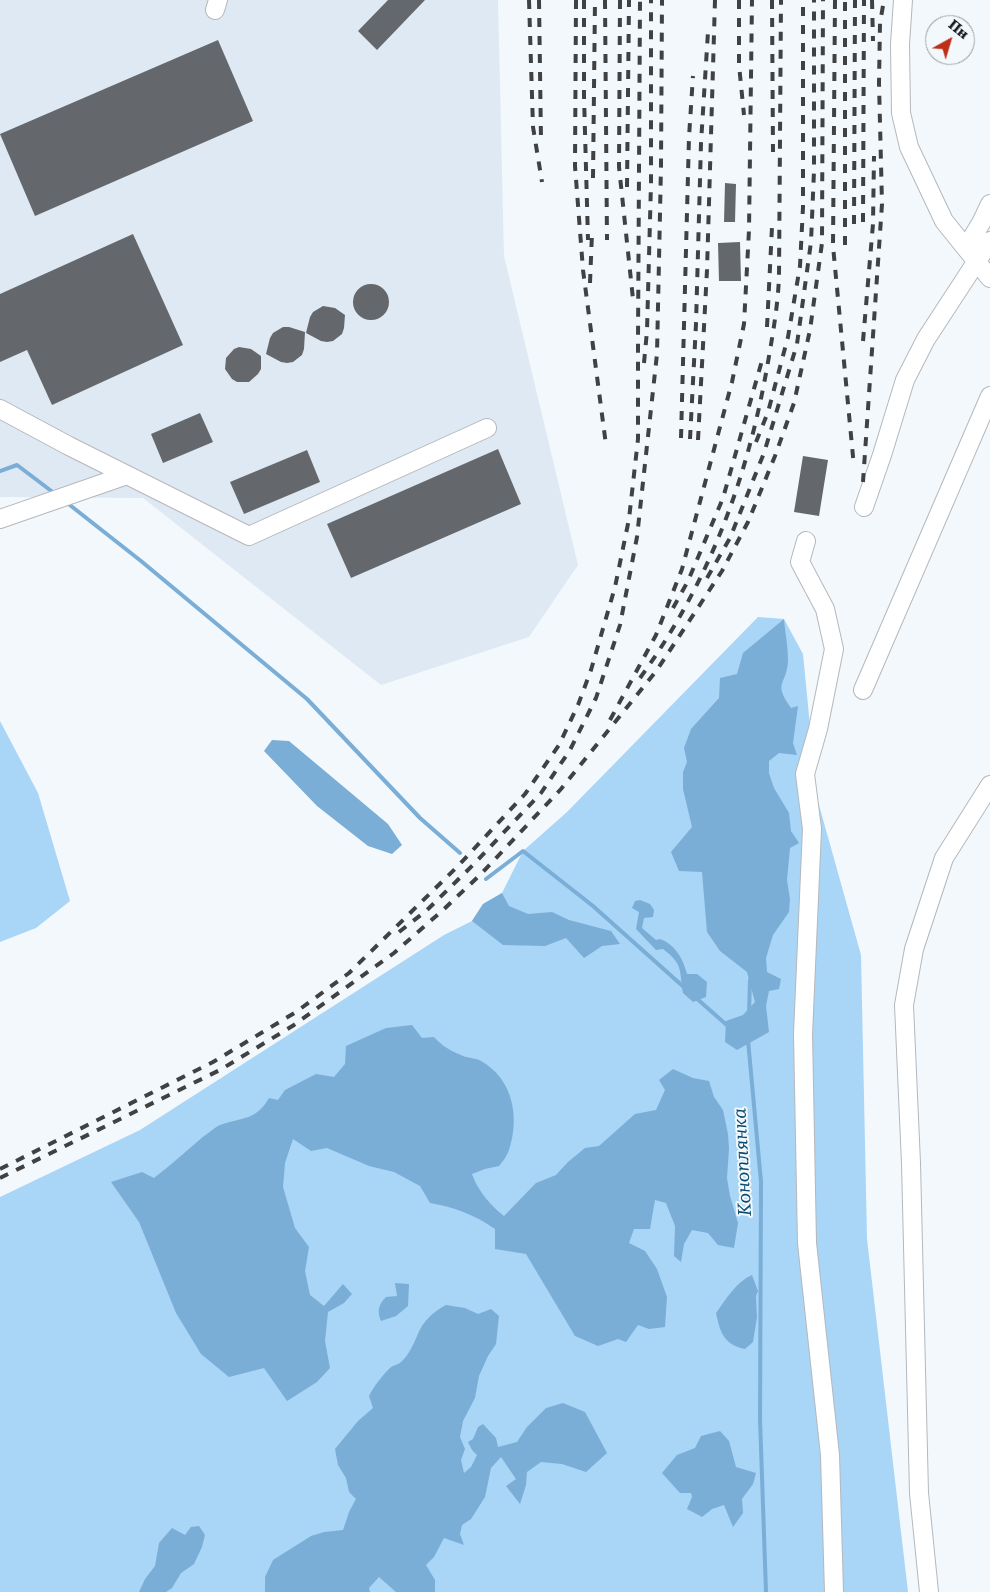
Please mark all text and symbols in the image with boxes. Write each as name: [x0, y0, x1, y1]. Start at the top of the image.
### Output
north arrow: [925, 15, 975, 65]
text: Пн: [946, 16, 972, 42]
water label: Коноплянка: [729, 1107, 757, 1217]

